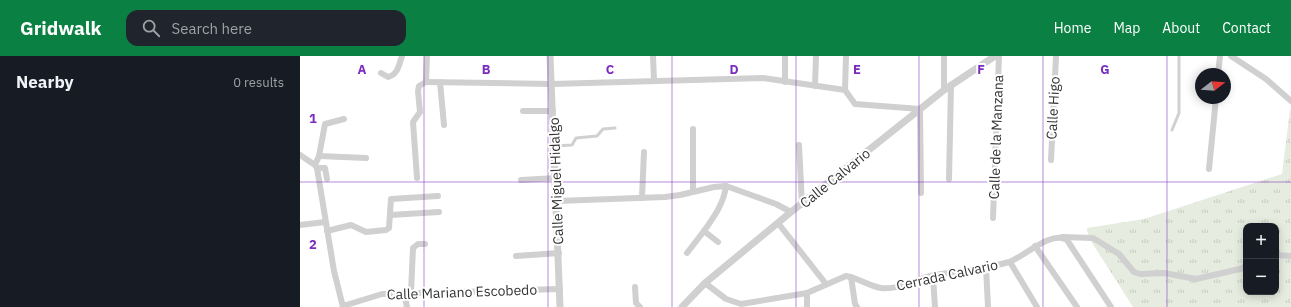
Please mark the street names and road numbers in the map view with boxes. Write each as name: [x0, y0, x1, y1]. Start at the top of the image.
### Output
street label: Calle de la Manzana: [985, 74, 1007, 200]
street label: Calle Higo: [1042, 76, 1064, 140]
street label: Calle Miguel Hidalgo: [545, 117, 567, 245]
street label: Calle Calvario: [796, 144, 874, 212]
street label: Cerrada Calvario: [894, 255, 1000, 295]
street label: Calle Mariano Escobedo: [387, 280, 538, 304]

